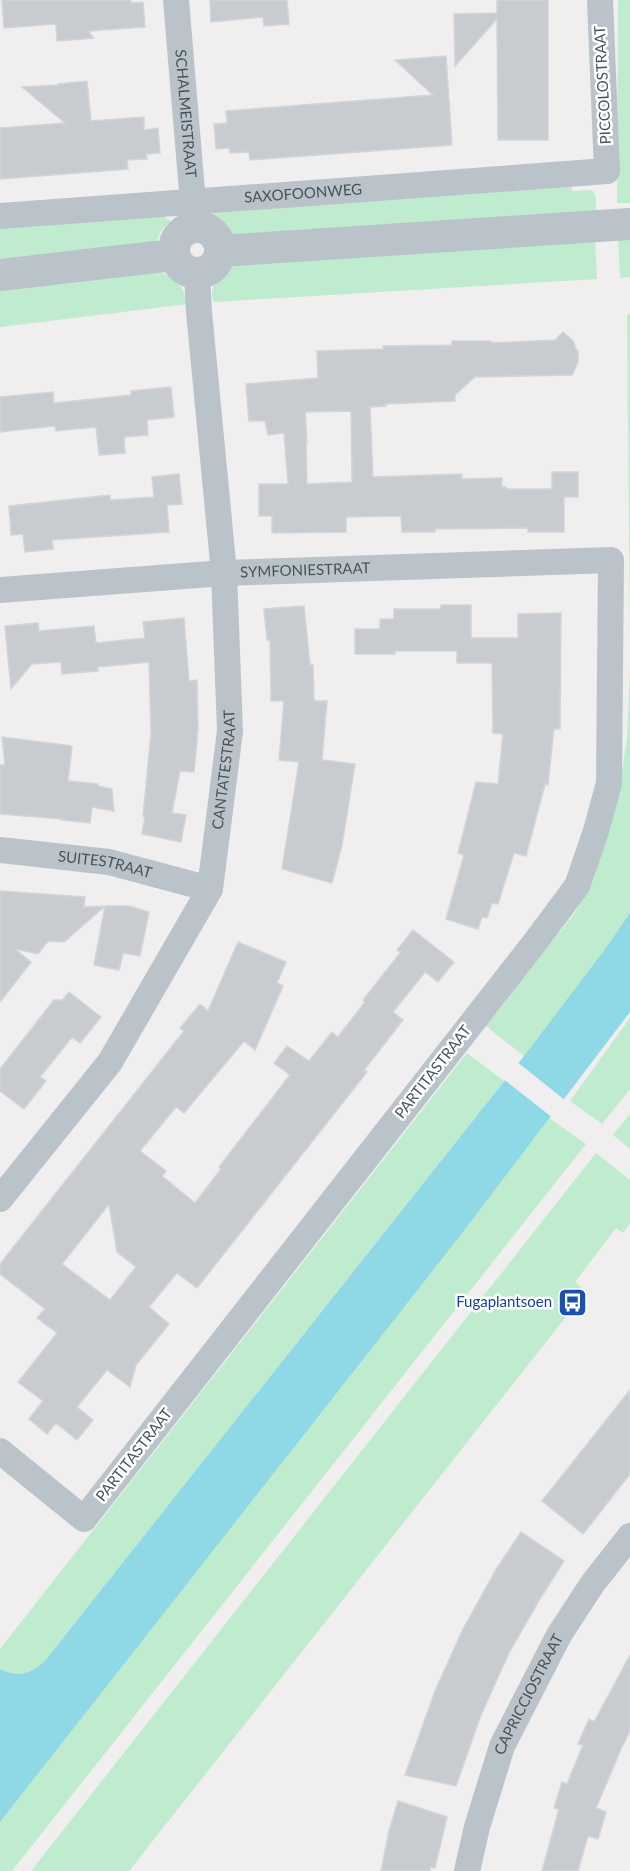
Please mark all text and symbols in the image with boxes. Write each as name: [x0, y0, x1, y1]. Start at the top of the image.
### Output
street label: PICCOLOSTRAAT: [590, 25, 614, 145]
street label: SCHALMEISTRAAT: [172, 49, 201, 179]
street label: SAXOFOONWEG: [243, 179, 363, 206]
street label: SYMFONIESTRAAT: [240, 558, 371, 580]
street label: CANTATESTRAAT: [208, 709, 238, 830]
street label: SUITESTRAAT: [57, 846, 154, 881]
street label: PARTITASTRAAT: [390, 1021, 474, 1121]
bus stop icon: Fugaplantsoen: [557, 1286, 589, 1318]
place label: Fugaplantsoen: [456, 1292, 552, 1310]
street label: PARTITASTRAAT: [91, 1404, 175, 1504]
street label: CAPRICCIOSTRAAT: [490, 1630, 566, 1757]

